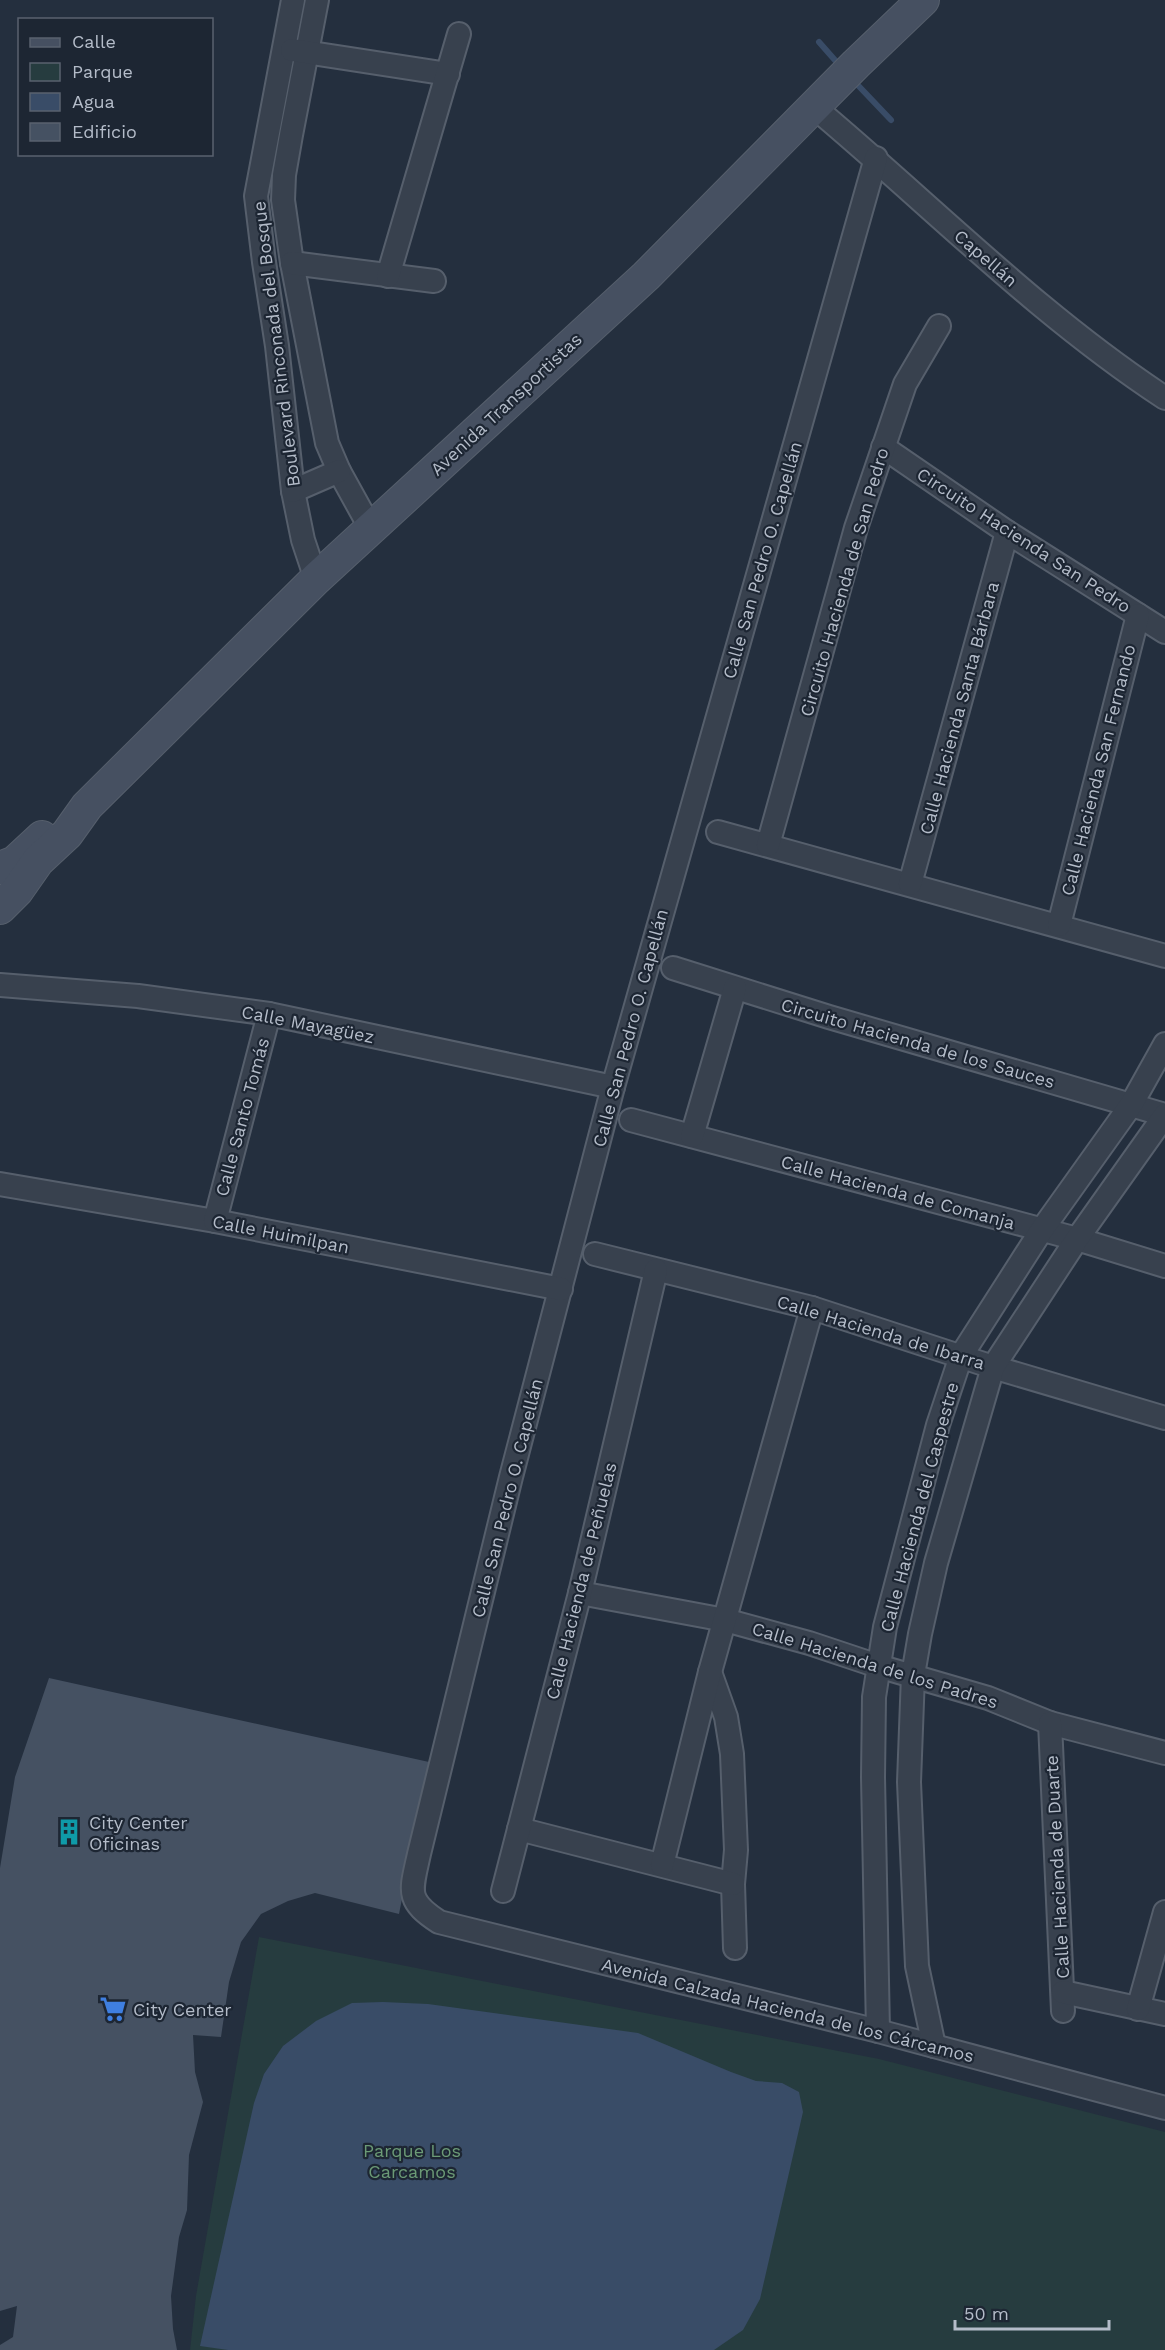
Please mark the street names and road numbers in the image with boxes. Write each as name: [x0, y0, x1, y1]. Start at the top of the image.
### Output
street label: Boulevard Rinconada del Bosque: [248, 200, 304, 488]
street label: Capellán: [950, 225, 1022, 291]
street label: Avenida Transportistas: [426, 328, 586, 480]
street label: Calle San Pedro O. Capellán: [718, 439, 806, 681]
street label: Circuito Hacienda de San Pedro: [796, 445, 892, 719]
street label: Circuito Hacienda San Pedro: [913, 463, 1135, 617]
street label: Calle Hacienda Santa Bárbara: [915, 579, 1003, 837]
street label: Calle Hacienda San Fernando: [1057, 642, 1139, 898]
street label: Calle San Pedro O. Capellán: [588, 907, 672, 1149]
street label: Circuito Hacienda de los Sauces: [779, 994, 1057, 1092]
street label: Calle Mayagüez: [240, 1001, 376, 1047]
street label: Calle Santo Tomás: [211, 1035, 273, 1199]
street label: Calle Hacienda de Comanja: [779, 1151, 1017, 1233]
street label: Calle Huimilpan: [211, 1210, 351, 1258]
street label: Calle Hacienda de Ibarra: [775, 1290, 987, 1374]
street label: Calle San Pedro O. Capellán: [467, 1376, 547, 1620]
street label: Calle Hacienda del Caspestre: [875, 1380, 963, 1634]
street label: Calle Hacienda de Peñuelas: [541, 1460, 621, 1702]
street label: Calle Hacienda de los Padres: [749, 1618, 1001, 1712]
street label: Calle Hacienda de Duarte: [1041, 1755, 1073, 1979]
street label: Avenida Calzada Hacienda de los Cárcamos: [600, 1953, 976, 2067]

